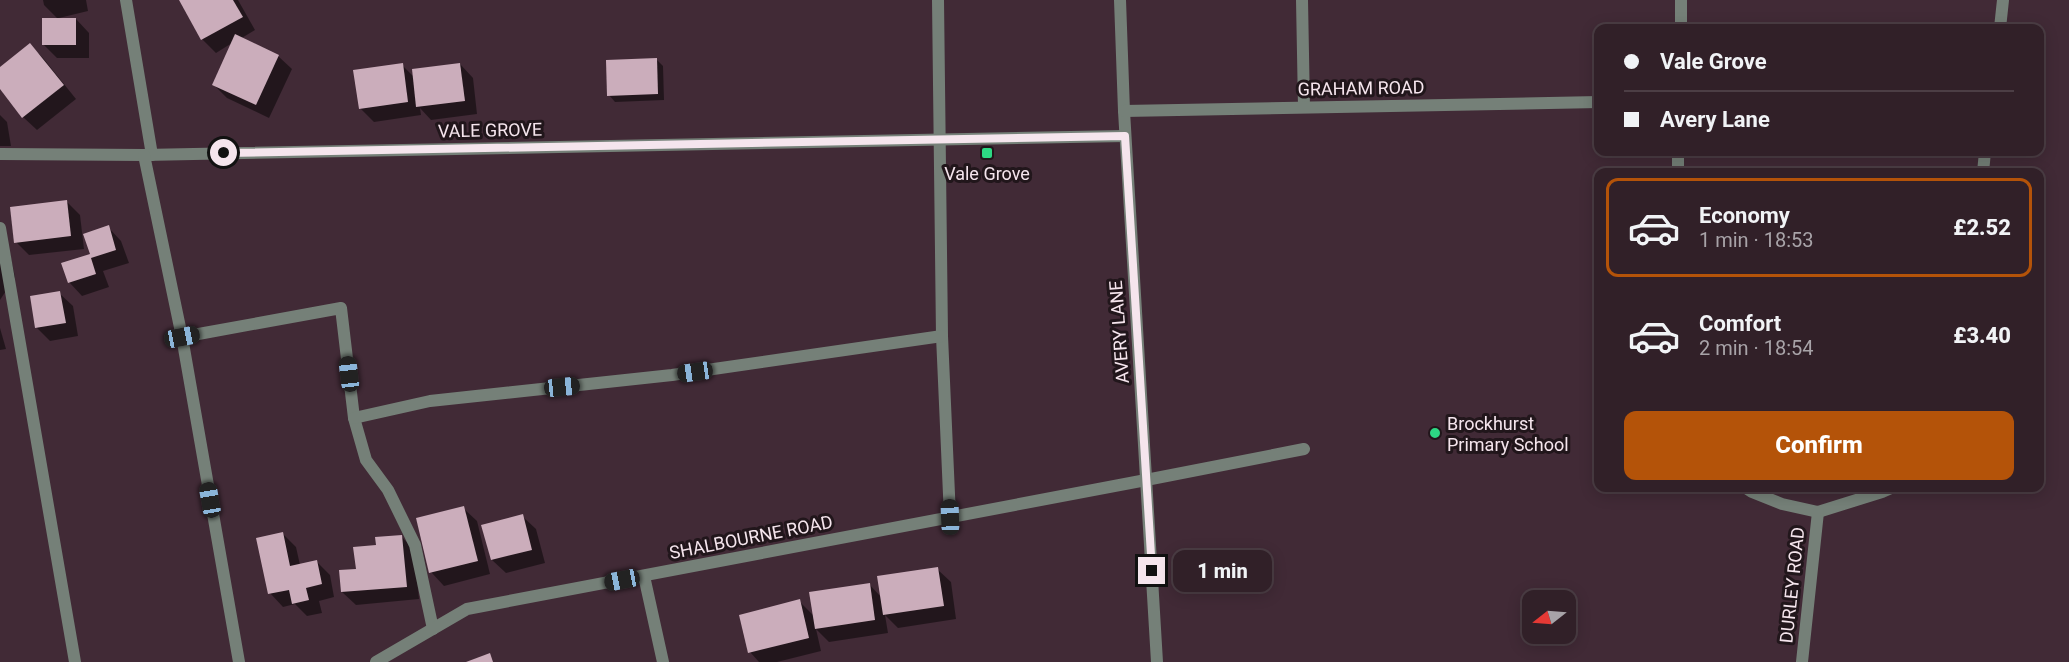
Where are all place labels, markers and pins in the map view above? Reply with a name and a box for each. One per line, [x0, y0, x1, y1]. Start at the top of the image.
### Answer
marker: Vale Grove [980, 146, 994, 160]
place label: Vale Grove [944, 163, 1030, 184]
place label: Brockhurst Primary School [1447, 413, 1569, 455]
marker: Brockhurst Primary School [1428, 426, 1442, 440]

